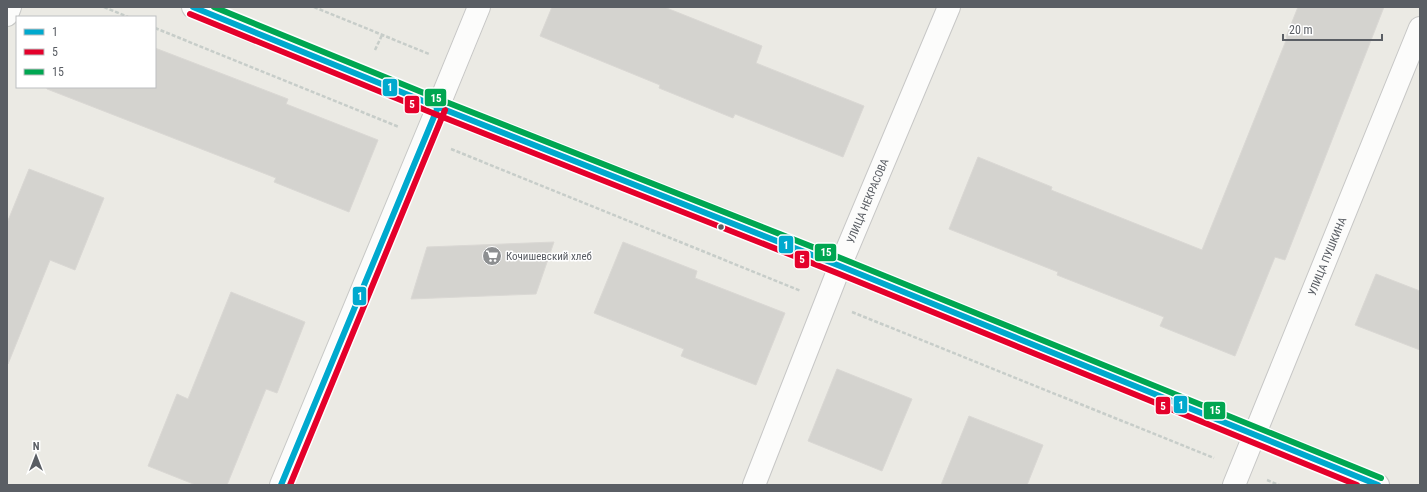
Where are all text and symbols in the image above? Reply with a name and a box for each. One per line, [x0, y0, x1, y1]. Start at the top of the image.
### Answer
legend [16, 16, 156, 88]
scale bar [1283, 16, 1382, 42]
text: 20 m [1289, 23, 1313, 37]
text: 1 [52, 25, 58, 39]
text: 5 [52, 45, 58, 59]
text: 15 [52, 65, 64, 79]
line badge: 1 [382, 78, 398, 97]
text: 1 [387, 81, 393, 94]
line badge: 15 [424, 88, 447, 107]
text: 15 [430, 92, 442, 105]
line badge: 5 [404, 95, 420, 114]
text: 5 [409, 98, 415, 111]
street label: УЛИЦА НЕКРАСОВА [844, 156, 891, 245]
street label: УЛИЦА ПУШКИНА [1305, 215, 1349, 297]
unlabelled marker [716, 222, 726, 232]
line badge: 1 [778, 235, 794, 254]
text: 1 [783, 239, 789, 252]
line badge: 15 [814, 243, 837, 262]
supermarket icon: Кочишевский хлеб [481, 245, 503, 267]
text: 15 [820, 246, 832, 259]
place label: Кочишевский хлеб [506, 250, 592, 263]
line badge: 5 [794, 250, 810, 269]
text: 5 [799, 253, 805, 266]
line badge: 1 [352, 286, 367, 306]
text: 1 [357, 290, 363, 303]
line badge: 1 [1173, 395, 1188, 414]
line badge: 5 [1155, 396, 1171, 415]
text: 1 [1178, 399, 1184, 412]
text: 5 [1160, 400, 1166, 413]
line badge: 15 [1203, 401, 1226, 420]
text: 15 [1209, 404, 1221, 417]
north arrow [16, 436, 56, 476]
text: N [33, 440, 40, 453]

